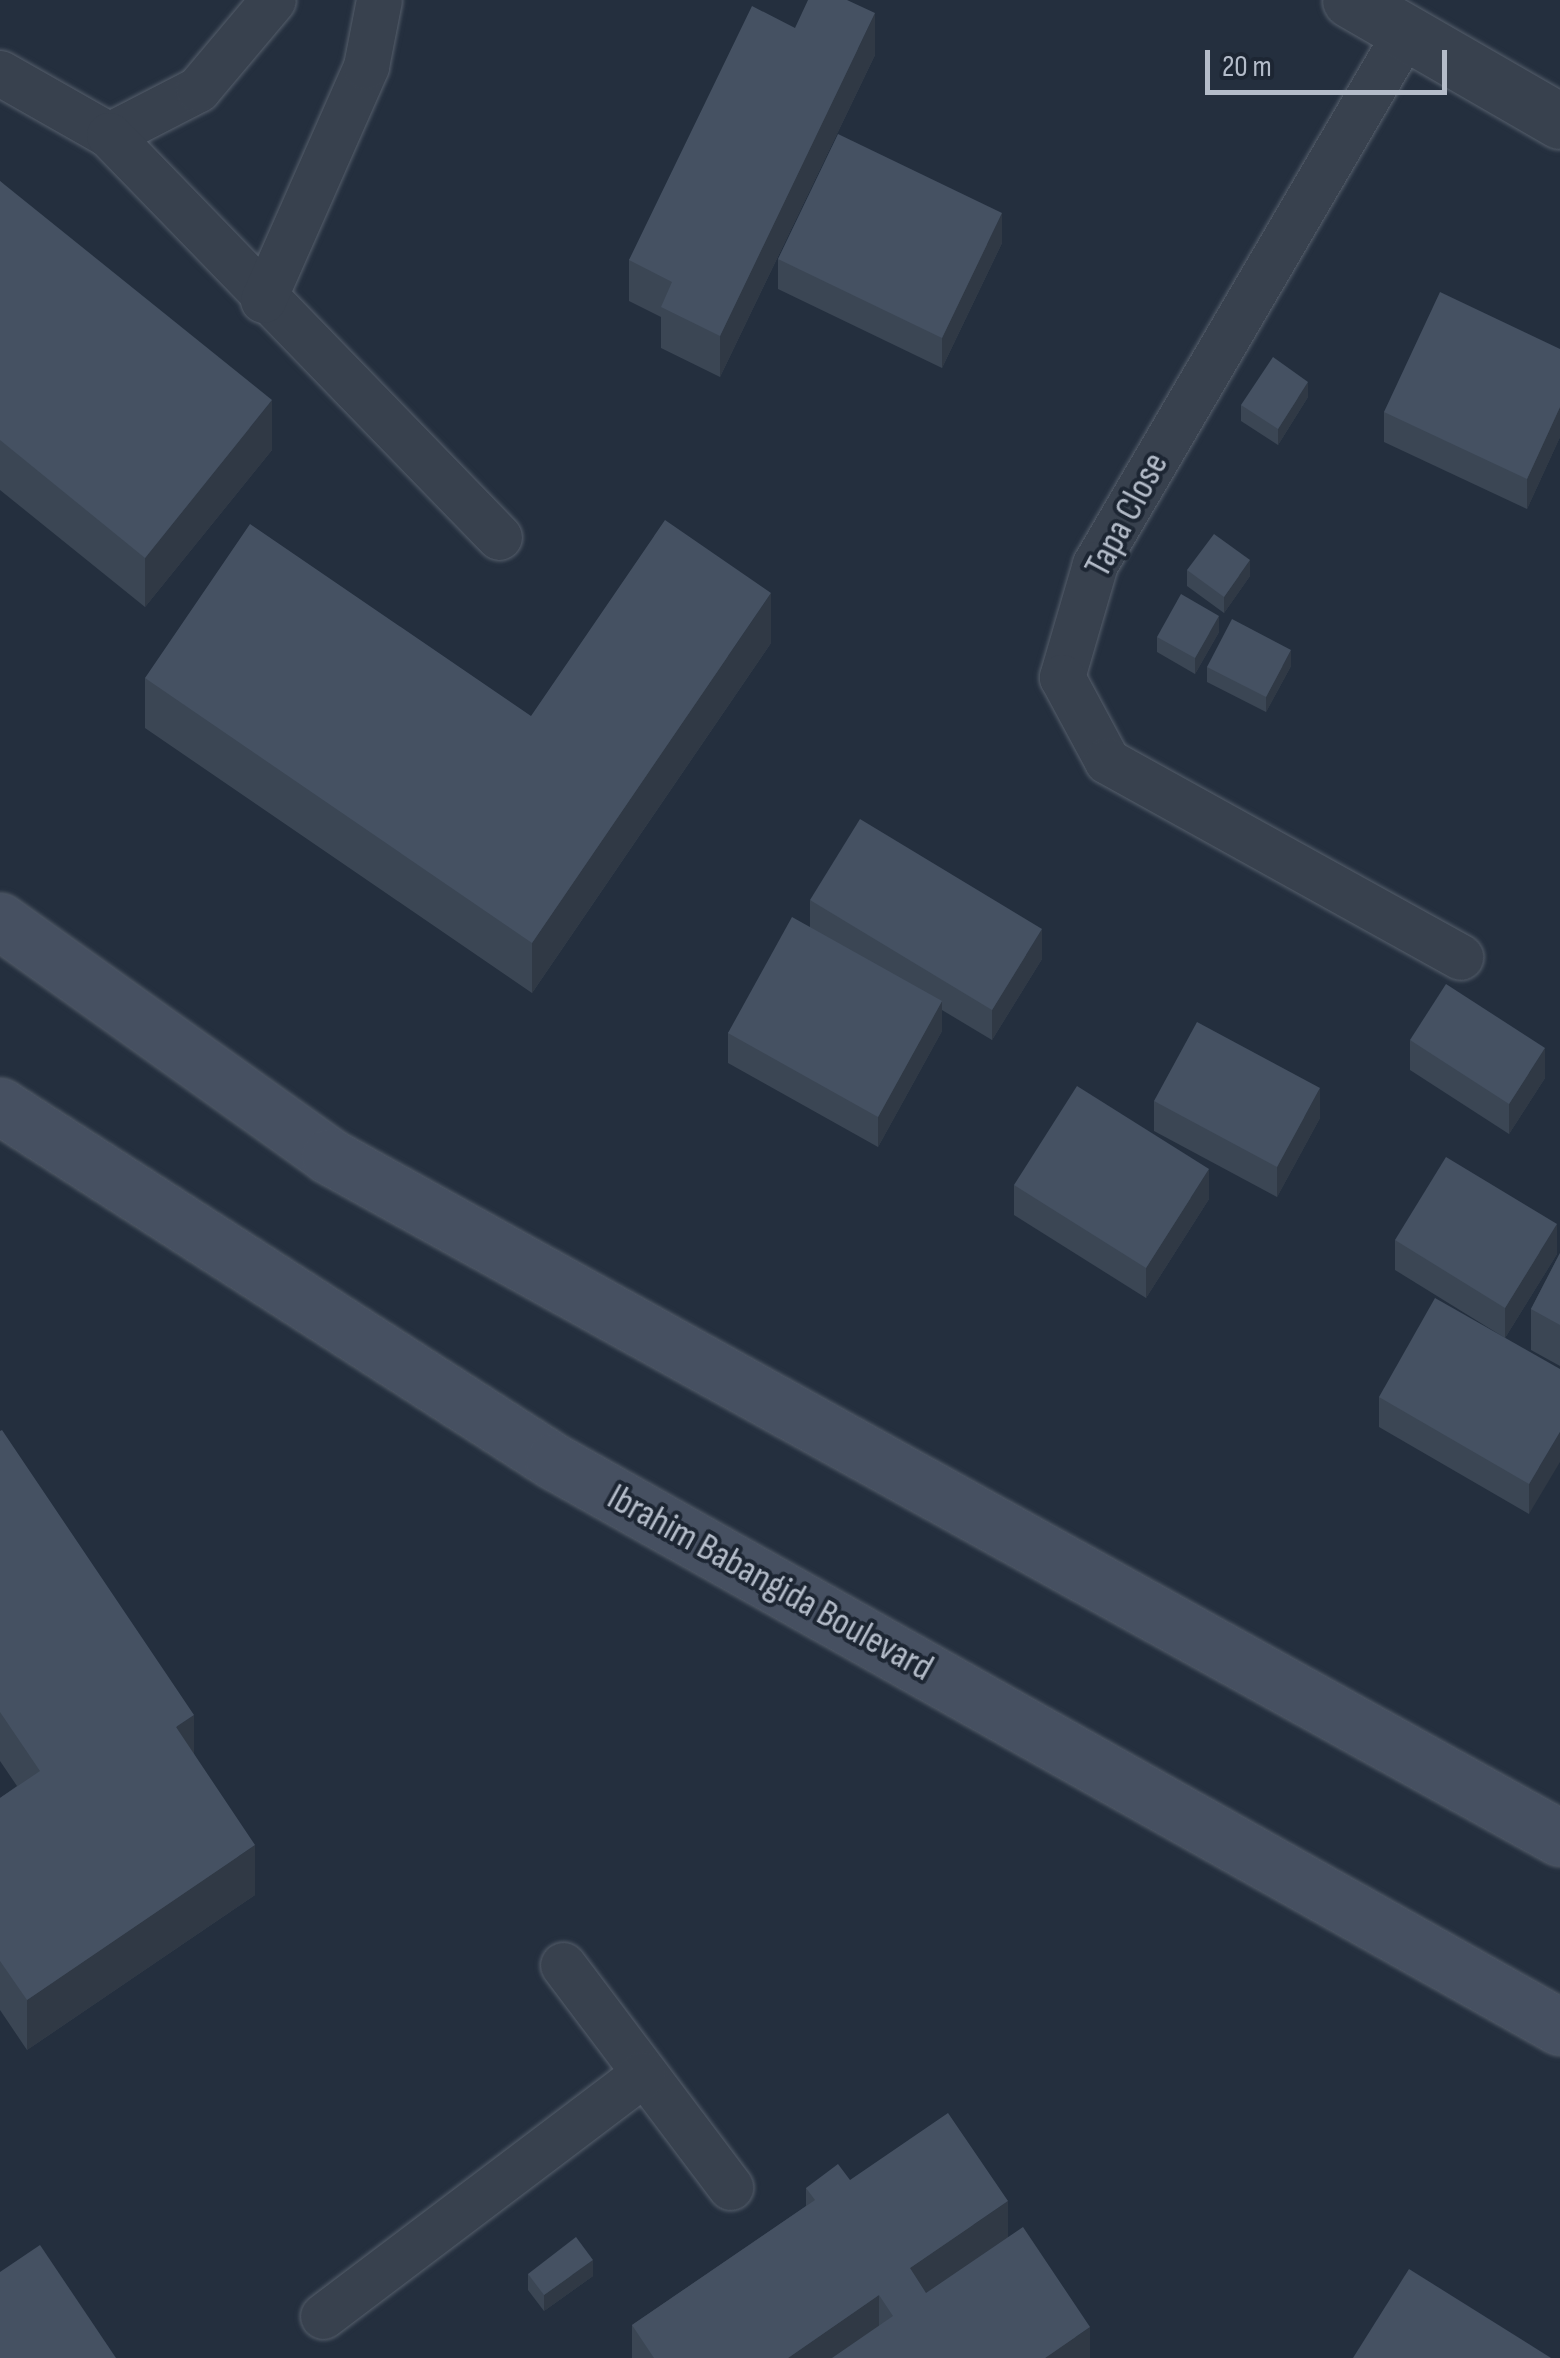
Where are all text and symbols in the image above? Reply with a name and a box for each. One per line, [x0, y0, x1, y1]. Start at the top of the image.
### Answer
scale bar [1210, 30, 1452, 92]
text: 20 m [1222, 49, 1272, 85]
street label: Tapa Close [1075, 445, 1179, 585]
street label: Ibrahim Babangida Boulevard [599, 1475, 941, 1691]

